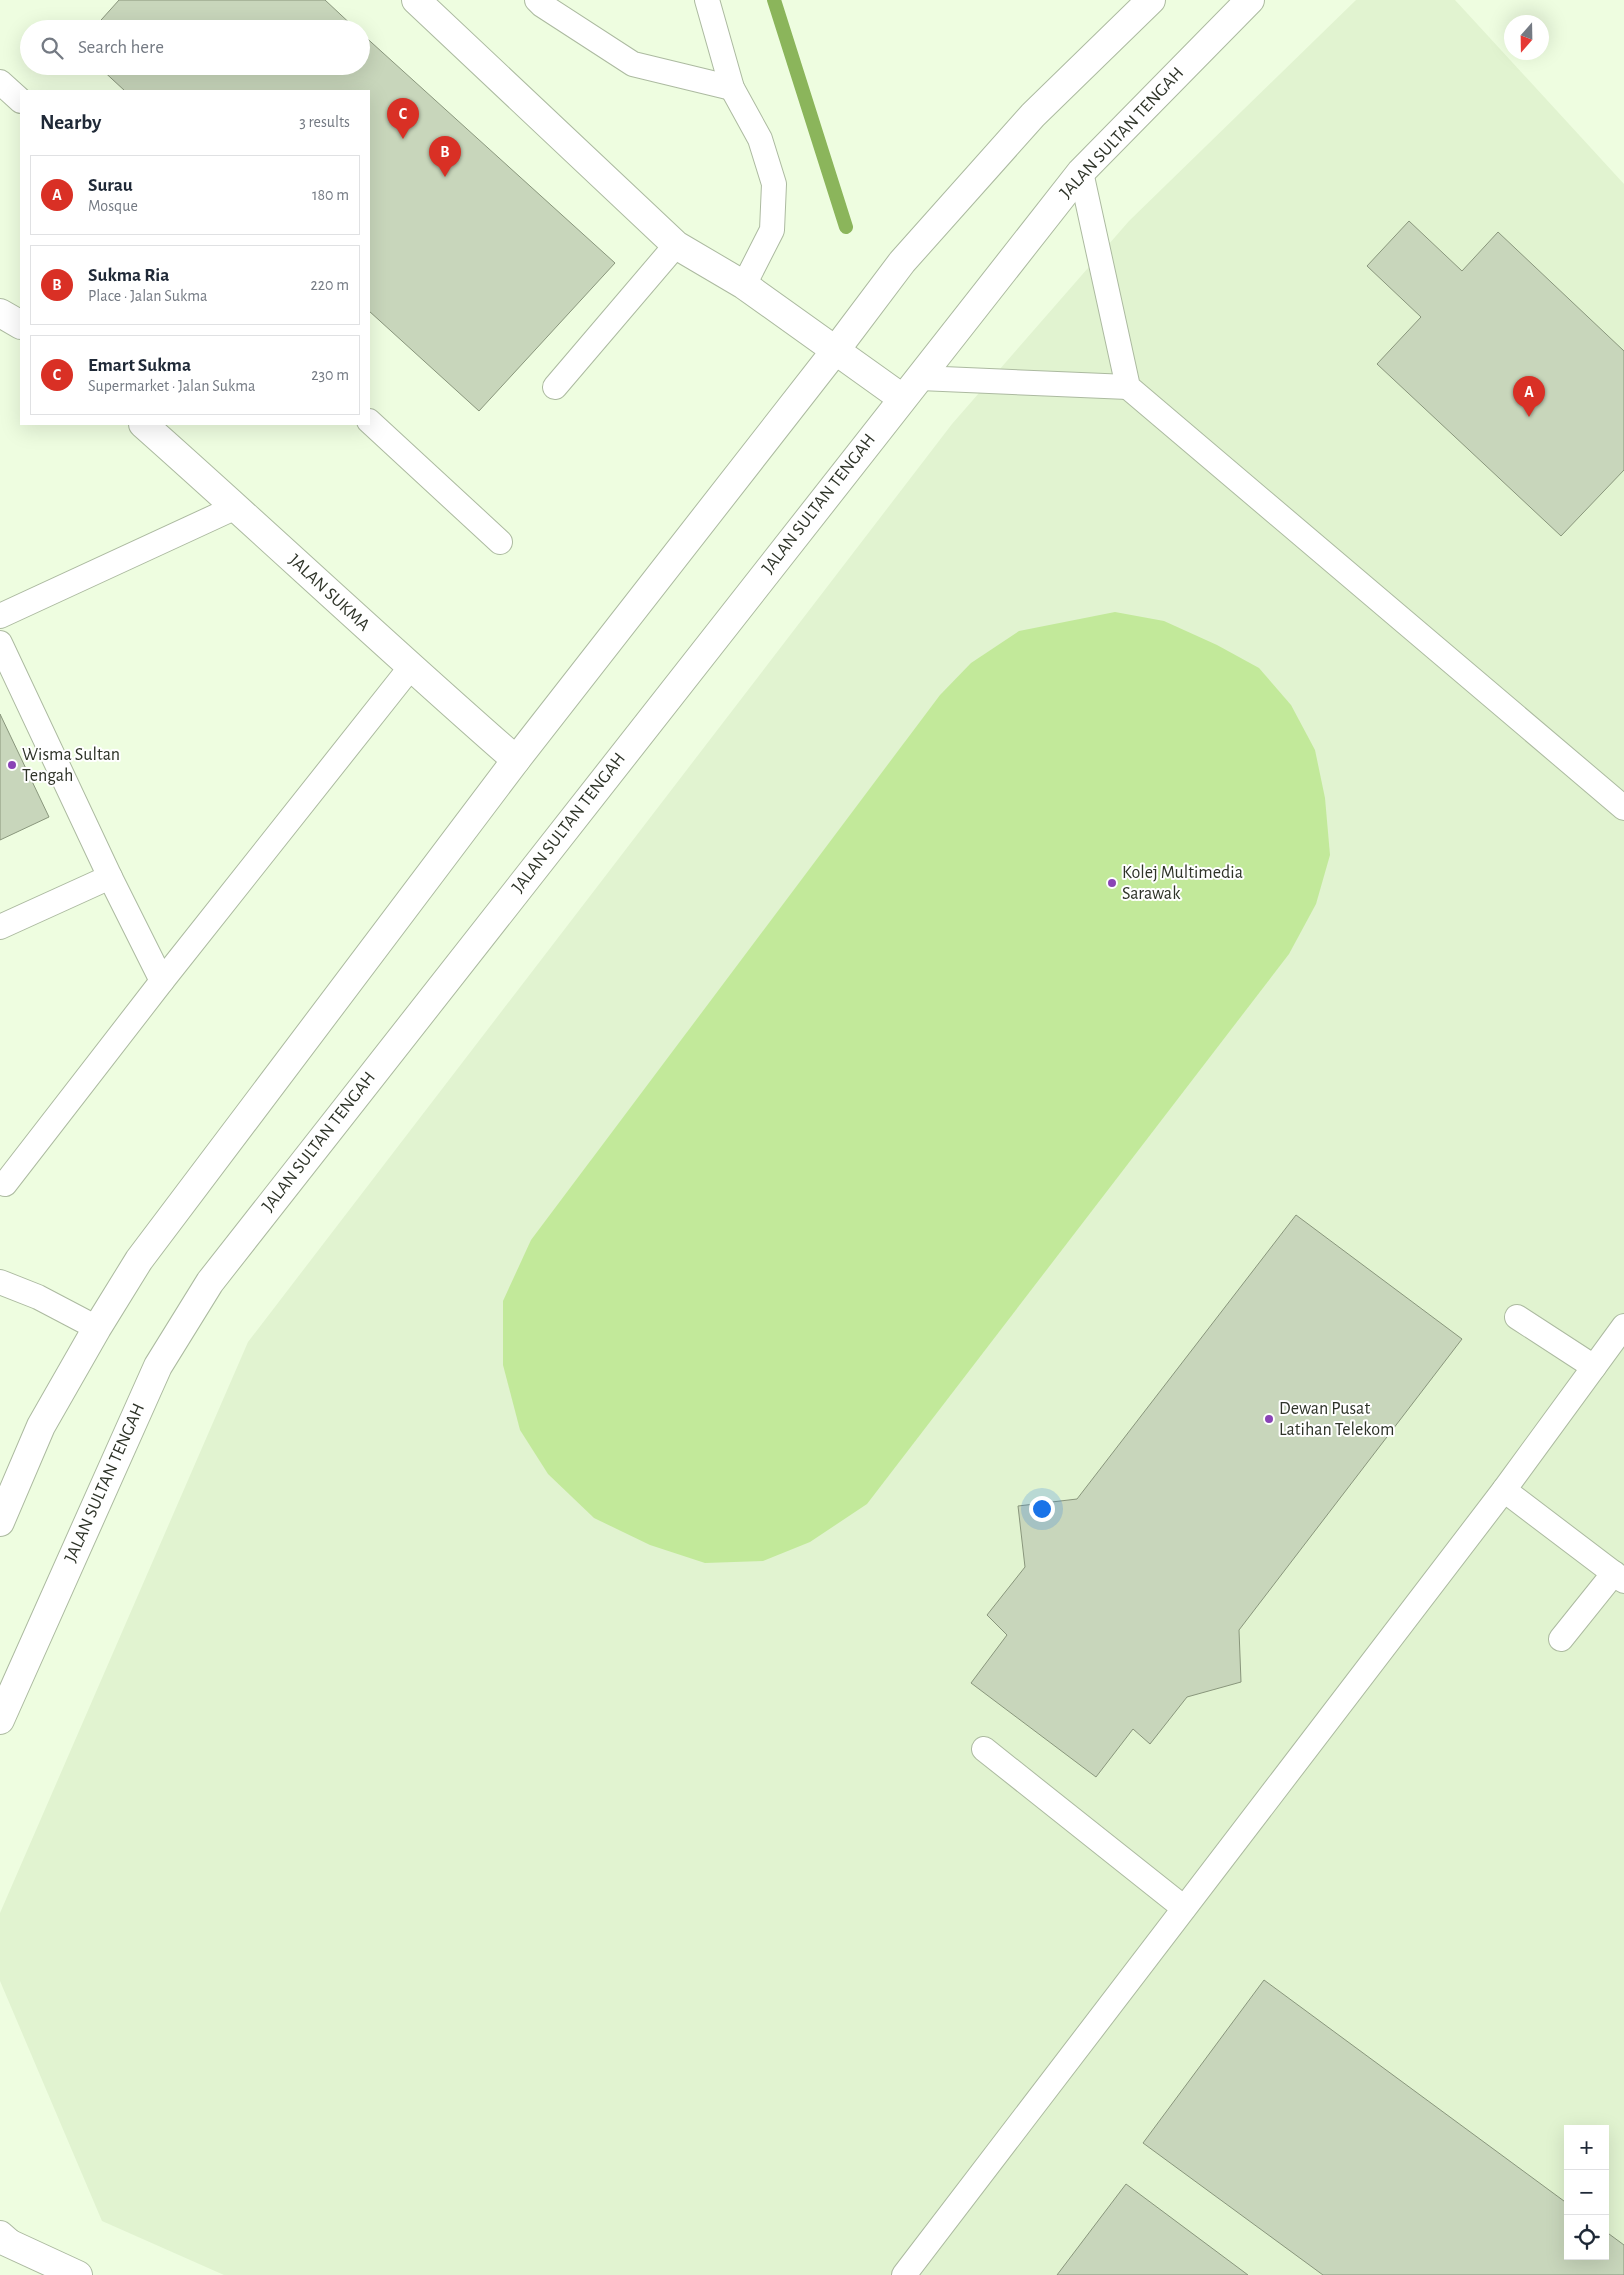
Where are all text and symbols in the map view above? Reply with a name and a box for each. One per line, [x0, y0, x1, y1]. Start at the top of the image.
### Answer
north arrow [1504, 15, 1549, 60]
search box [20, 20, 370, 75]
icon: search [38, 34, 66, 62]
text: Search here [78, 38, 164, 57]
street label: JALAN SULTAN TENGAH [1057, 64, 1187, 202]
pin: C [387, 98, 419, 139]
text: Nearby [40, 112, 101, 133]
text: 3 results [299, 114, 350, 130]
pin: B [429, 136, 461, 177]
text: Surau [88, 176, 133, 195]
text: A [52, 187, 62, 203]
text: 180 m [312, 187, 349, 203]
text: Mosque [88, 198, 138, 214]
text: Sukma Ria [88, 266, 169, 285]
text: B [52, 277, 62, 293]
text: 220 m [311, 277, 349, 293]
text: Place · Jalan Sukma [88, 288, 207, 304]
text: Emart Sukma [88, 356, 191, 375]
text: C [53, 367, 61, 383]
text: 230 m [311, 367, 349, 383]
pin: A [1513, 376, 1545, 417]
text: Supermarket · Jalan Sukma [88, 378, 255, 394]
street label: JALAN SULTAN TENGAH [759, 431, 879, 577]
street label: JALAN SUKMA [285, 551, 373, 635]
place label: Wisma Sultan Tengah [22, 746, 120, 785]
street label: JALAN SULTAN TENGAH [509, 750, 629, 896]
marker: Wisma Sultan Tengah [6, 759, 18, 771]
place label: Kolej Multimedia Sarawak [1122, 864, 1243, 903]
marker: Kolej Multimedia Sarawak [1106, 877, 1118, 889]
street label: JALAN SULTAN TENGAH [259, 1069, 379, 1215]
place label: Dewan Pusat Latihan Telekom [1279, 1400, 1394, 1439]
street label: JALAN SULTAN TENGAH [62, 1401, 148, 1565]
marker: Dewan Pusat Latihan Telekom [1263, 1413, 1275, 1425]
your location [1029, 1496, 1055, 1522]
map controls [1564, 2125, 1609, 2260]
button: + [1564, 2125, 1609, 2170]
button: − [1564, 2170, 1609, 2215]
button: locate [1564, 2215, 1609, 2260]

